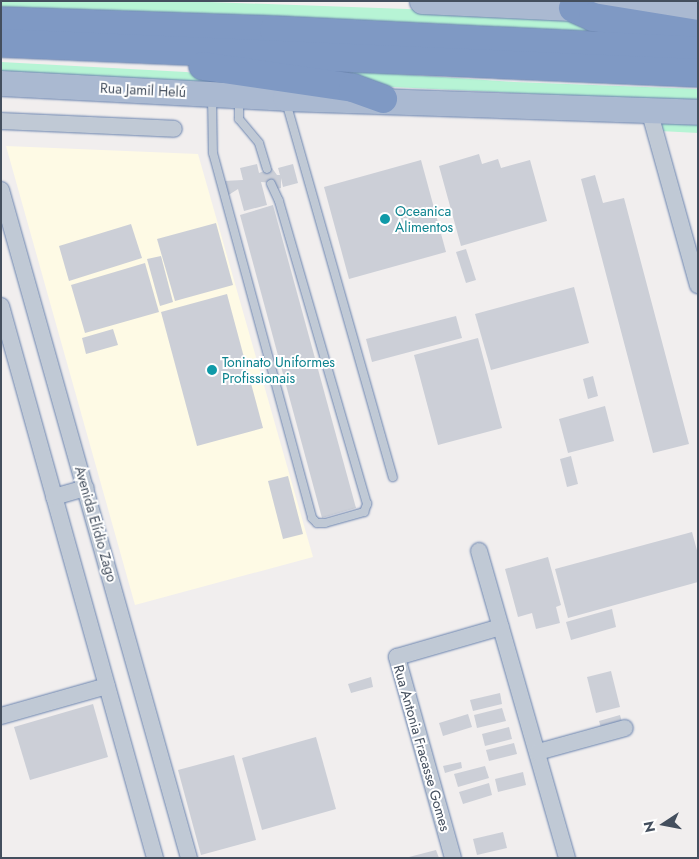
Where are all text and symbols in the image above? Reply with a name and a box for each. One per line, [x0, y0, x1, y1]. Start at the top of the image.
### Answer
street label: Rua Jamil Helú [100, 79, 186, 101]
place label: Oceanica Alimentos [395, 203, 453, 236]
marker: Oceanica Alimentos [379, 213, 391, 225]
place label: Toninato Uniformes Profissionais [222, 354, 335, 387]
marker: Toninato Uniformes Profissionais [206, 364, 218, 376]
street label: Avenida Elídio Zago [71, 464, 121, 584]
street label: Rua Antonia Fracasse Gomes [390, 663, 454, 833]
north arrow [639, 799, 689, 849]
text: N [638, 819, 660, 834]

